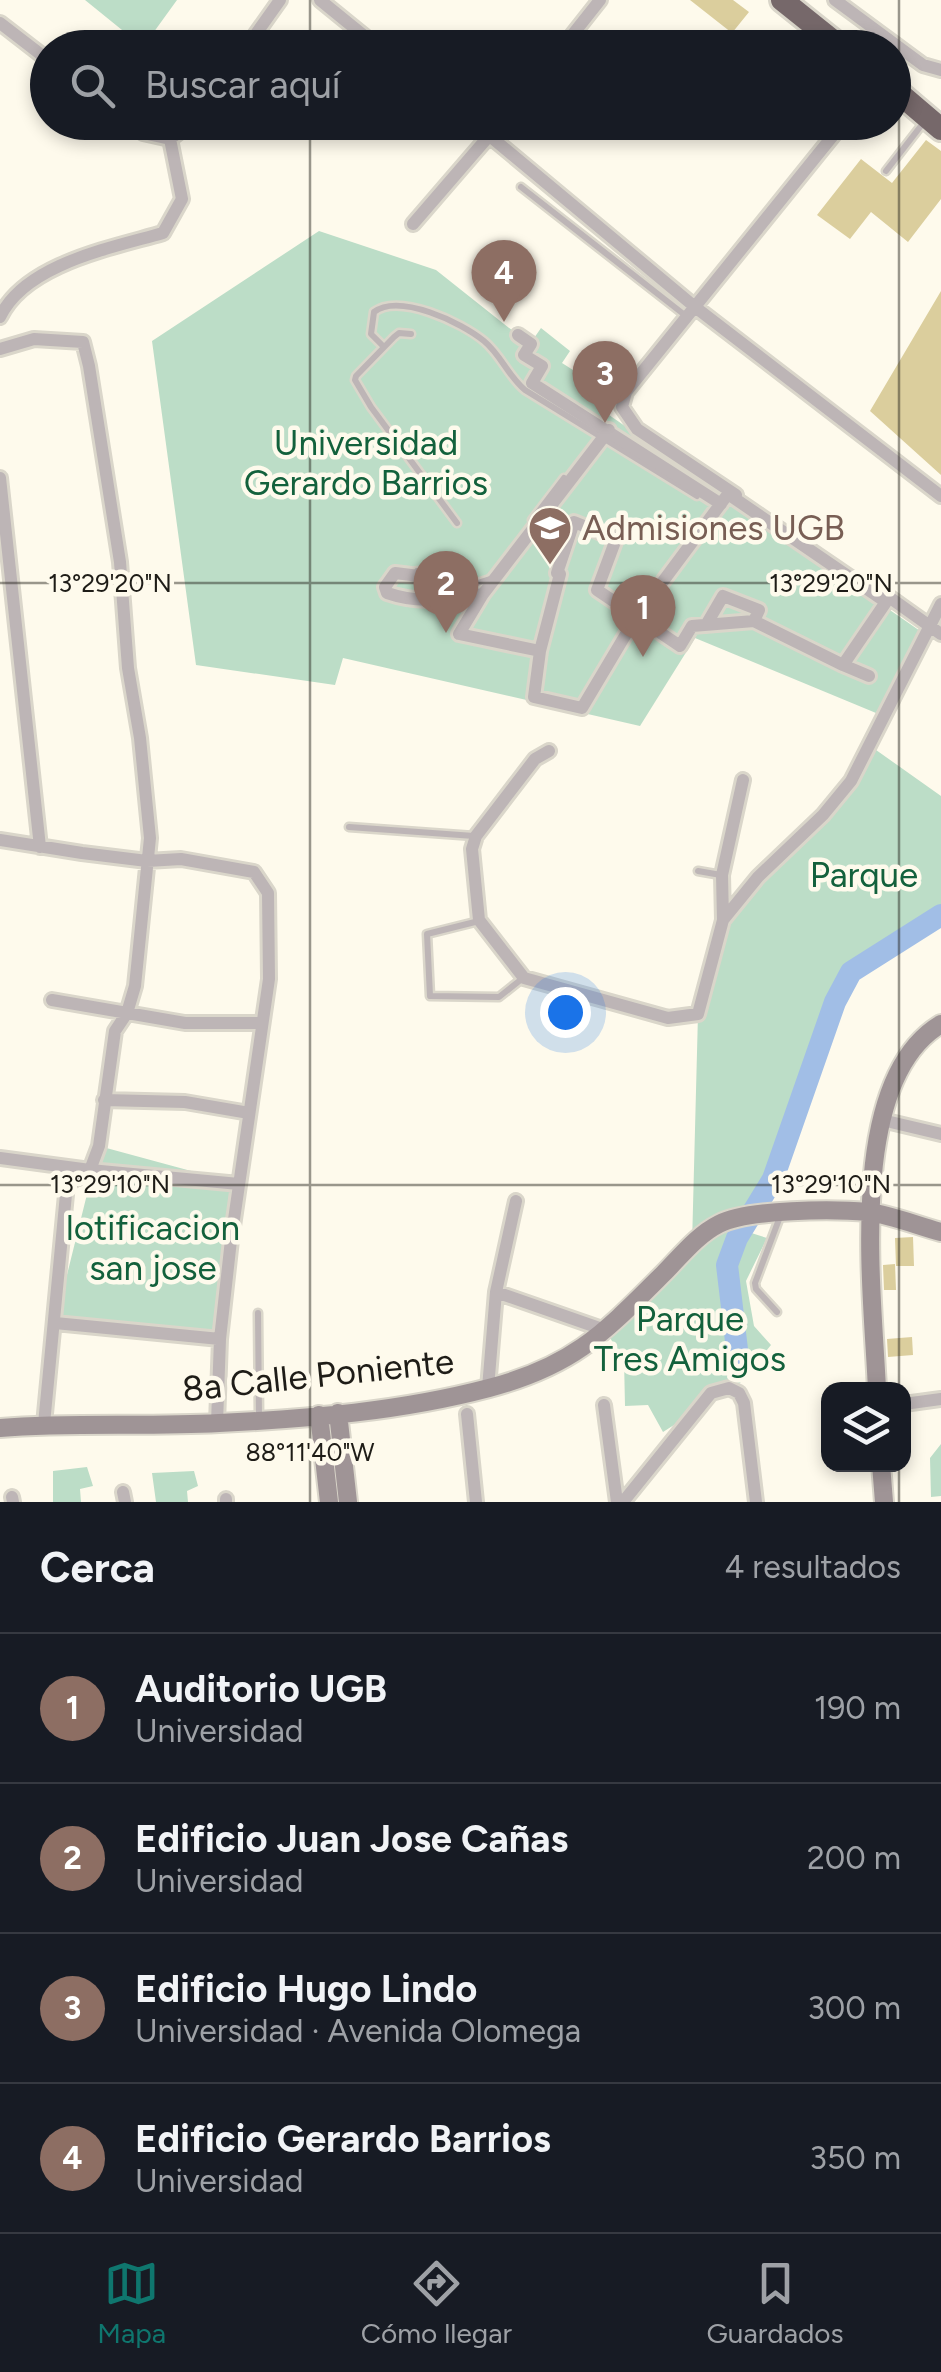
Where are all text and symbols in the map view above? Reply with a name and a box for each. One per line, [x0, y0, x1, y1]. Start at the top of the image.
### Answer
search box [30, 30, 911, 140]
icon: search [65, 58, 120, 113]
text: Buscar aquí [145, 62, 341, 108]
pin: 4 [472, 240, 536, 322]
pin: 3 [572, 340, 638, 423]
park label: Universidad Gerardo Barrios [244, 422, 488, 504]
school or university icon: Admisiones UGB [527, 505, 573, 566]
place label: Admisiones UGB [582, 507, 845, 549]
pin: 2 [414, 550, 478, 633]
text: 13°29'20"N [48, 568, 172, 598]
text: 13°29'20"N [769, 568, 893, 598]
pin: 1 [610, 574, 676, 657]
park label: Parque [810, 854, 918, 896]
your location [540, 987, 591, 1038]
text: 13°29'10"N [50, 1169, 170, 1199]
text: 13°29'10"N [771, 1169, 891, 1199]
park label: lotificacion san jose [66, 1207, 240, 1289]
park label: Parque Tres Amigos [594, 1298, 786, 1380]
street label: 8a Calle Poniente [180, 1340, 456, 1410]
map controls [821, 1382, 911, 1472]
button: layers [821, 1382, 911, 1472]
text: 88°11'40"W [245, 1437, 375, 1467]
text: Cerca [40, 1542, 155, 1593]
text: 4 resultados [725, 1548, 901, 1586]
text: Auditorio UGB [135, 1666, 387, 1712]
text: 1 [66, 1689, 79, 1727]
text: 190 m [814, 1689, 901, 1727]
text: Universidad [135, 1712, 304, 1750]
text: Edificio Juan Jose Cañas [135, 1816, 568, 1862]
text: 2 [63, 1839, 82, 1877]
text: 200 m [807, 1839, 901, 1877]
text: Universidad [135, 1862, 304, 1900]
text: Edificio Hugo Lindo [135, 1966, 477, 2012]
text: 3 [64, 1989, 81, 2027]
text: 300 m [807, 1989, 901, 2027]
text: Universidad · Avenida Olomega [135, 2012, 581, 2050]
text: Edificio Gerardo Barrios [135, 2116, 551, 2162]
text: 4 [62, 2139, 83, 2177]
text: 350 m [810, 2139, 901, 2177]
text: Universidad [135, 2162, 304, 2200]
tab: Mapa [97, 2256, 166, 2350]
tab: Cómo llegar [361, 2256, 512, 2350]
tab: Guardados [707, 2256, 844, 2350]

